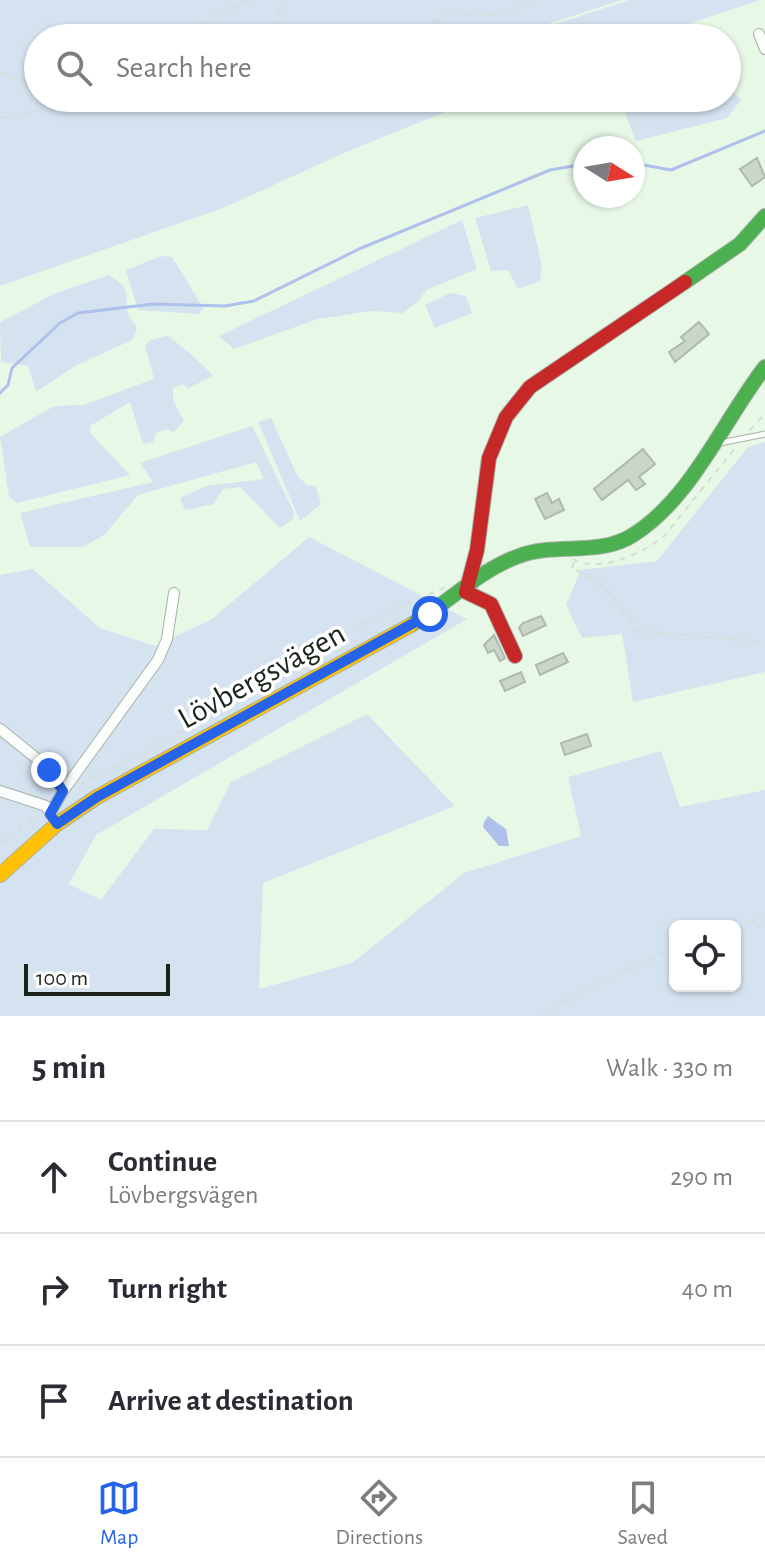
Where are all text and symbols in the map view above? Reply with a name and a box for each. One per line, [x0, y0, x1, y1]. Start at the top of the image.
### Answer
search box [24, 24, 741, 112]
icon: search [52, 46, 96, 90]
text: Search here [116, 53, 252, 83]
north arrow [573, 136, 645, 208]
route start [412, 596, 448, 632]
street label: Lövbergsvägen [173, 617, 350, 735]
route end [31, 752, 67, 788]
map controls [669, 920, 741, 992]
button: locate [669, 920, 741, 992]
scale bar [24, 960, 170, 996]
text: 100 m [36, 967, 88, 989]
text: 5 min [32, 1051, 106, 1085]
text: Walk · 330 m [606, 1055, 733, 1081]
text: Continue [108, 1147, 217, 1177]
icon: ahead [32, 1155, 76, 1199]
text: 290 m [670, 1164, 733, 1190]
text: Lövbergsvägen [108, 1182, 259, 1208]
icon: right [32, 1267, 76, 1311]
text: Turn right [108, 1274, 227, 1304]
text: 40 m [682, 1276, 733, 1302]
icon: arrive [32, 1379, 76, 1423]
text: Arrive at destination [108, 1386, 354, 1416]
tab: Map [97, 1476, 141, 1550]
tab: Directions [335, 1476, 423, 1550]
tab: Saved [617, 1476, 668, 1550]

